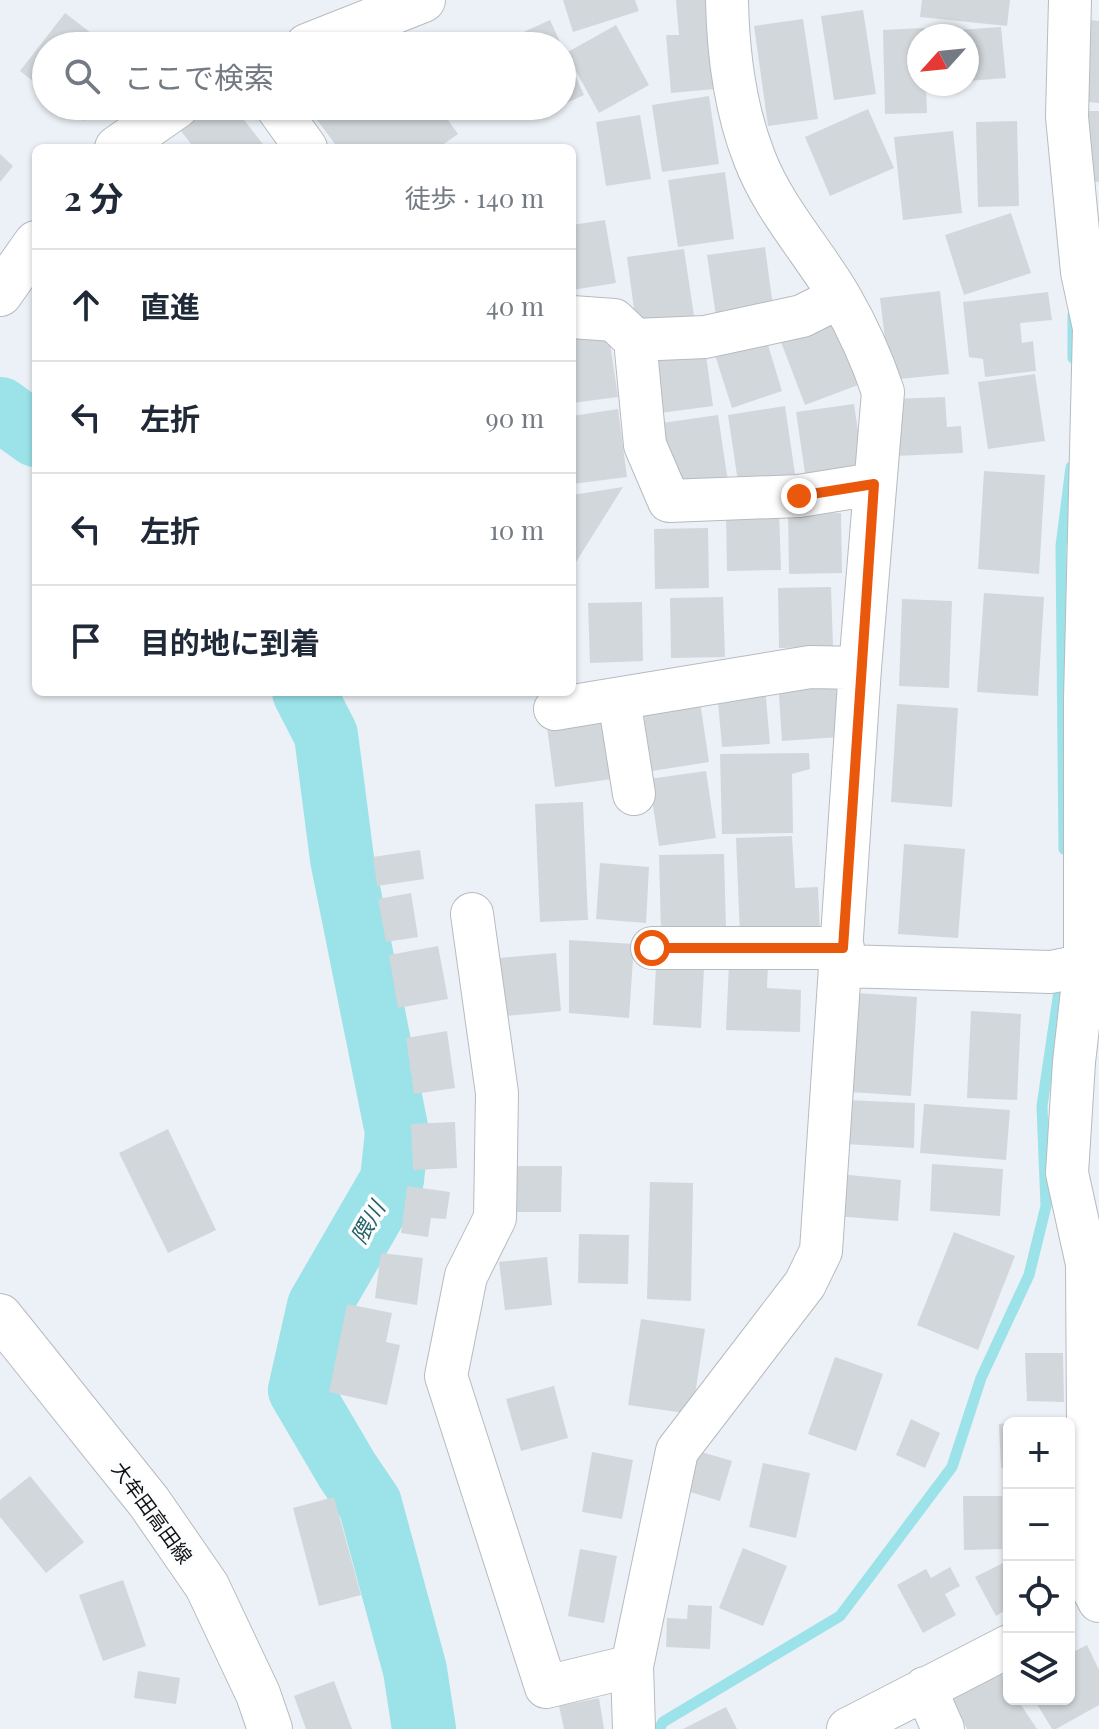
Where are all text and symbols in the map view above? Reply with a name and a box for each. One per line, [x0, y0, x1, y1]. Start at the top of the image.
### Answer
north arrow [907, 24, 979, 96]
search box [32, 32, 576, 120]
icon: search [60, 54, 104, 98]
text: ここで検索 [124, 57, 274, 97]
text: 2 分 [64, 174, 123, 220]
text: 徒歩 · 140 m [405, 180, 544, 215]
icon: ahead [64, 283, 108, 327]
text: 直進 [140, 286, 200, 326]
text: 40 m [486, 288, 544, 323]
icon: left [64, 395, 108, 439]
text: 左折 [140, 398, 200, 438]
text: 90 m [486, 400, 544, 435]
route end [781, 478, 817, 514]
icon: left [64, 507, 108, 551]
text: 左折 [140, 510, 200, 550]
text: 10 m [489, 512, 544, 547]
icon: arrive [64, 619, 108, 663]
text: 目的地に到着 [140, 622, 320, 662]
route start [634, 930, 670, 966]
water label: 隈川 [343, 1194, 392, 1249]
map controls [1003, 1417, 1075, 1705]
button: + [1003, 1417, 1075, 1489]
street label: 大牟田高田線 [107, 1456, 199, 1568]
button: − [1003, 1489, 1075, 1561]
button: locate [1003, 1561, 1075, 1633]
button: layers [1003, 1633, 1075, 1705]

